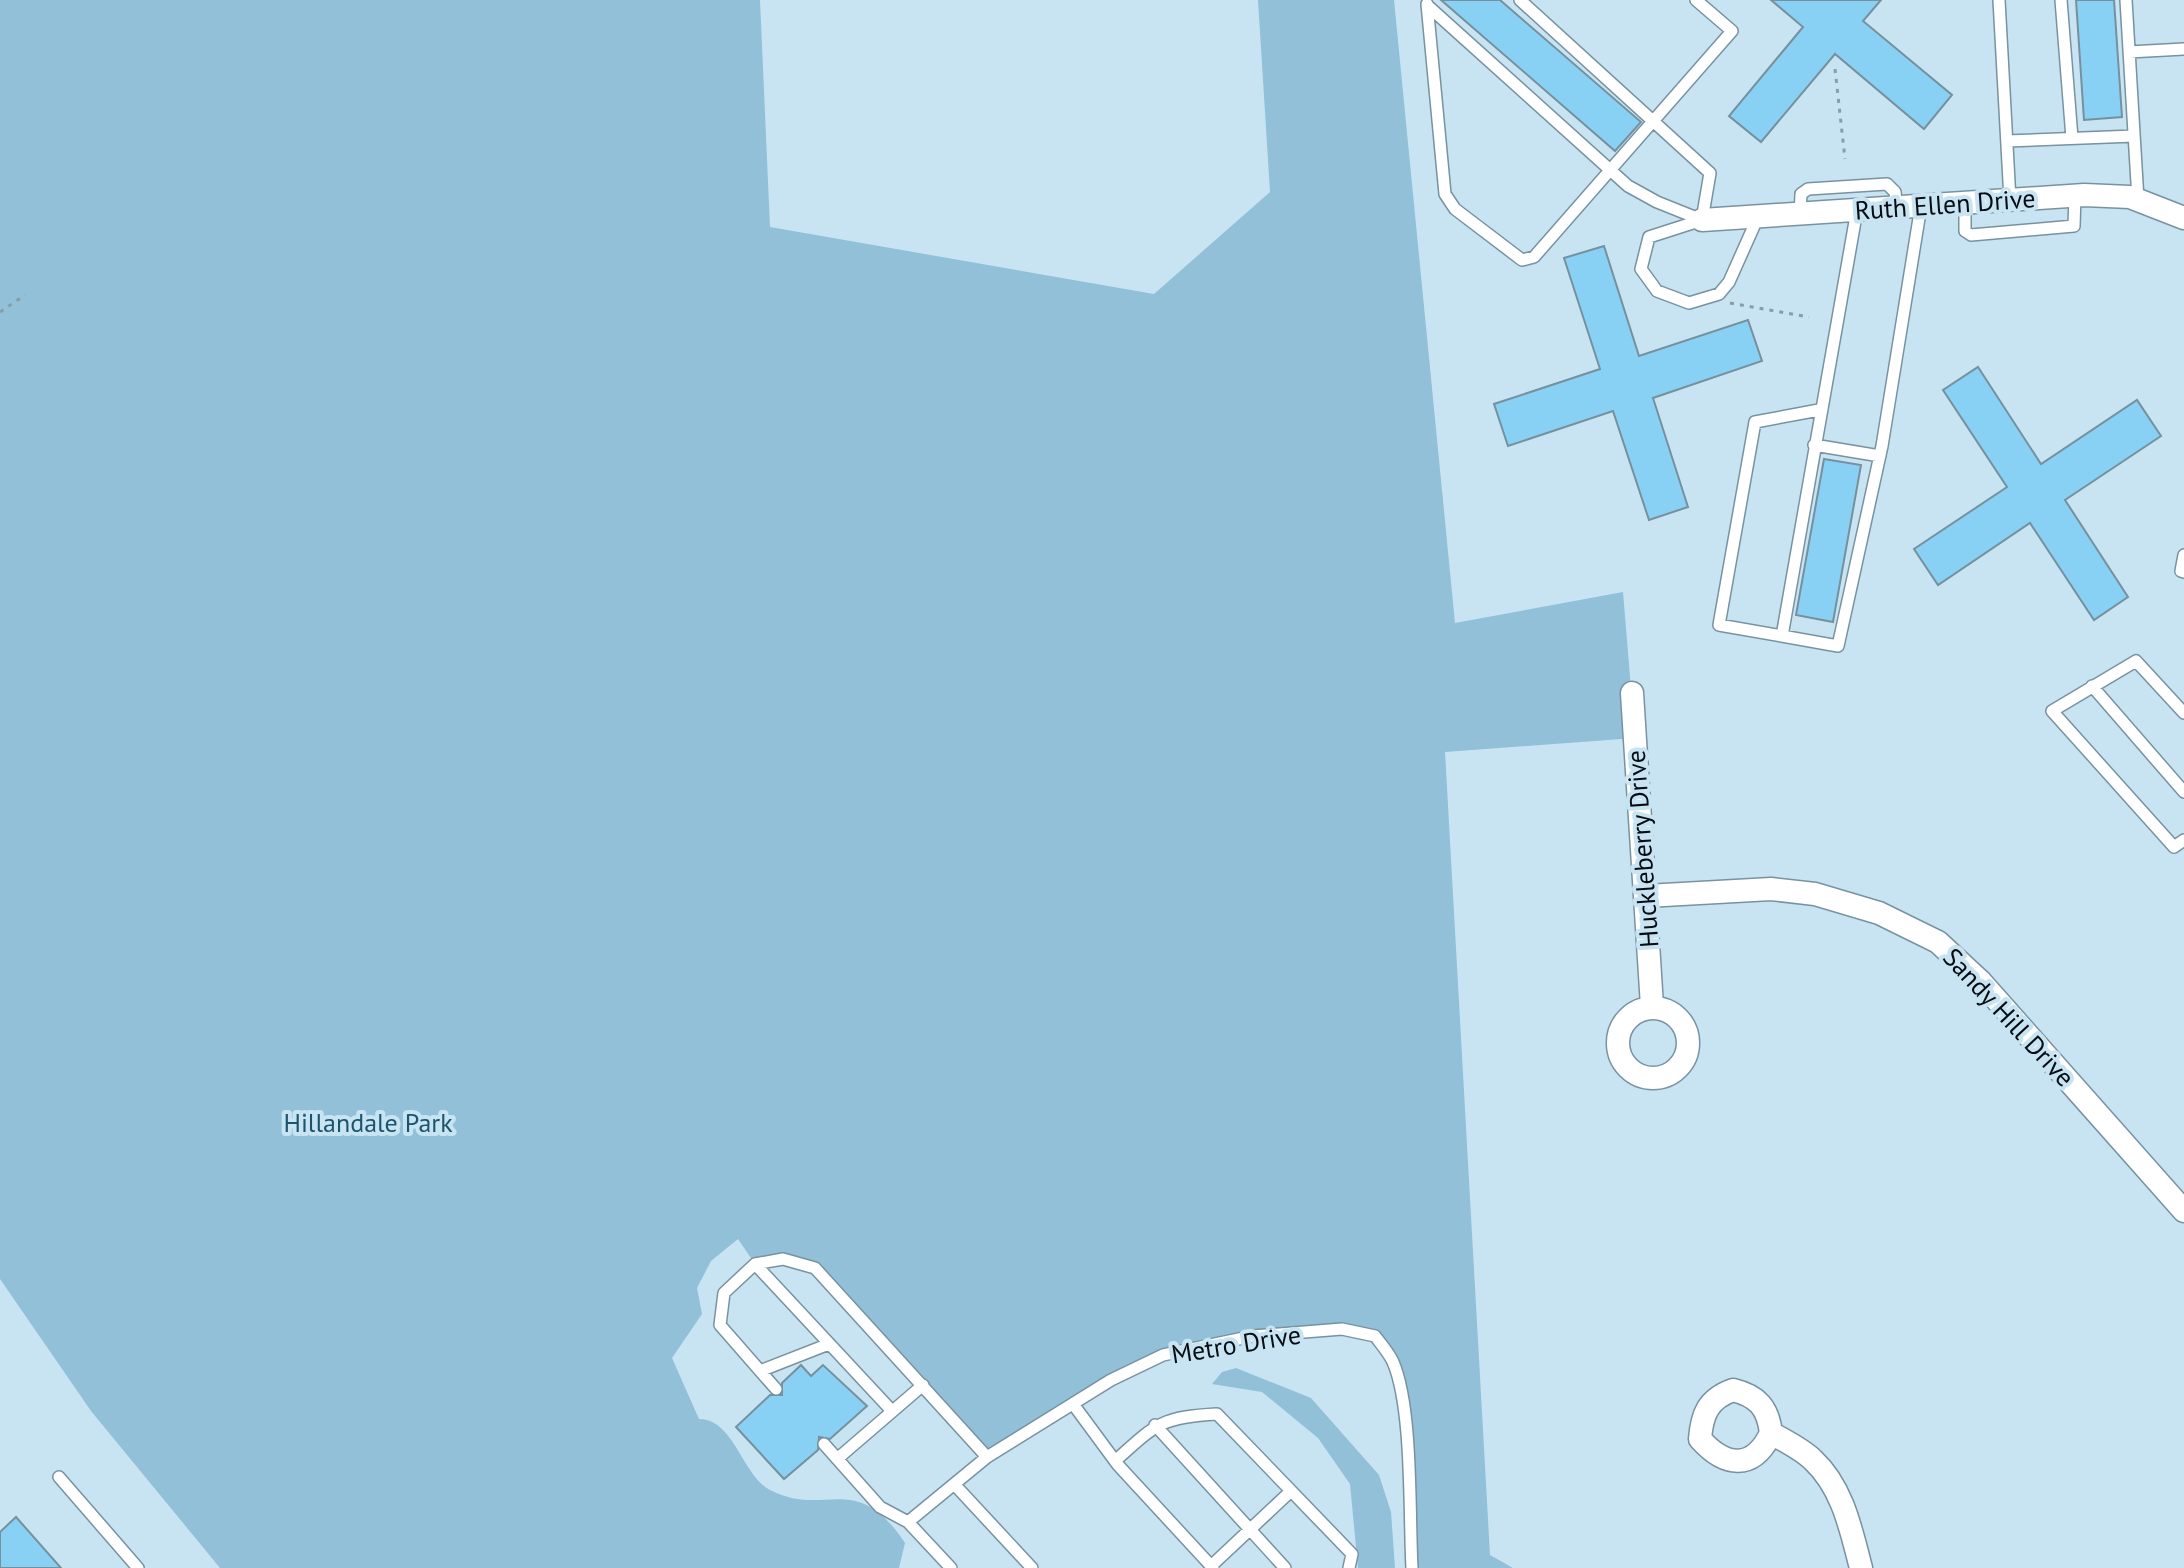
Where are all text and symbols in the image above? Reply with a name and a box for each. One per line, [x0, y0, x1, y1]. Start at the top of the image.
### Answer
street label: Ruth Ellen Drive [1854, 181, 2036, 227]
street label: Huckleberry Drive [1619, 749, 1665, 949]
street label: Sandy Hill Drive [1936, 941, 2082, 1093]
park label: Hillandale Park [283, 1106, 453, 1139]
street label: Metro Drive [1169, 1317, 1303, 1371]

